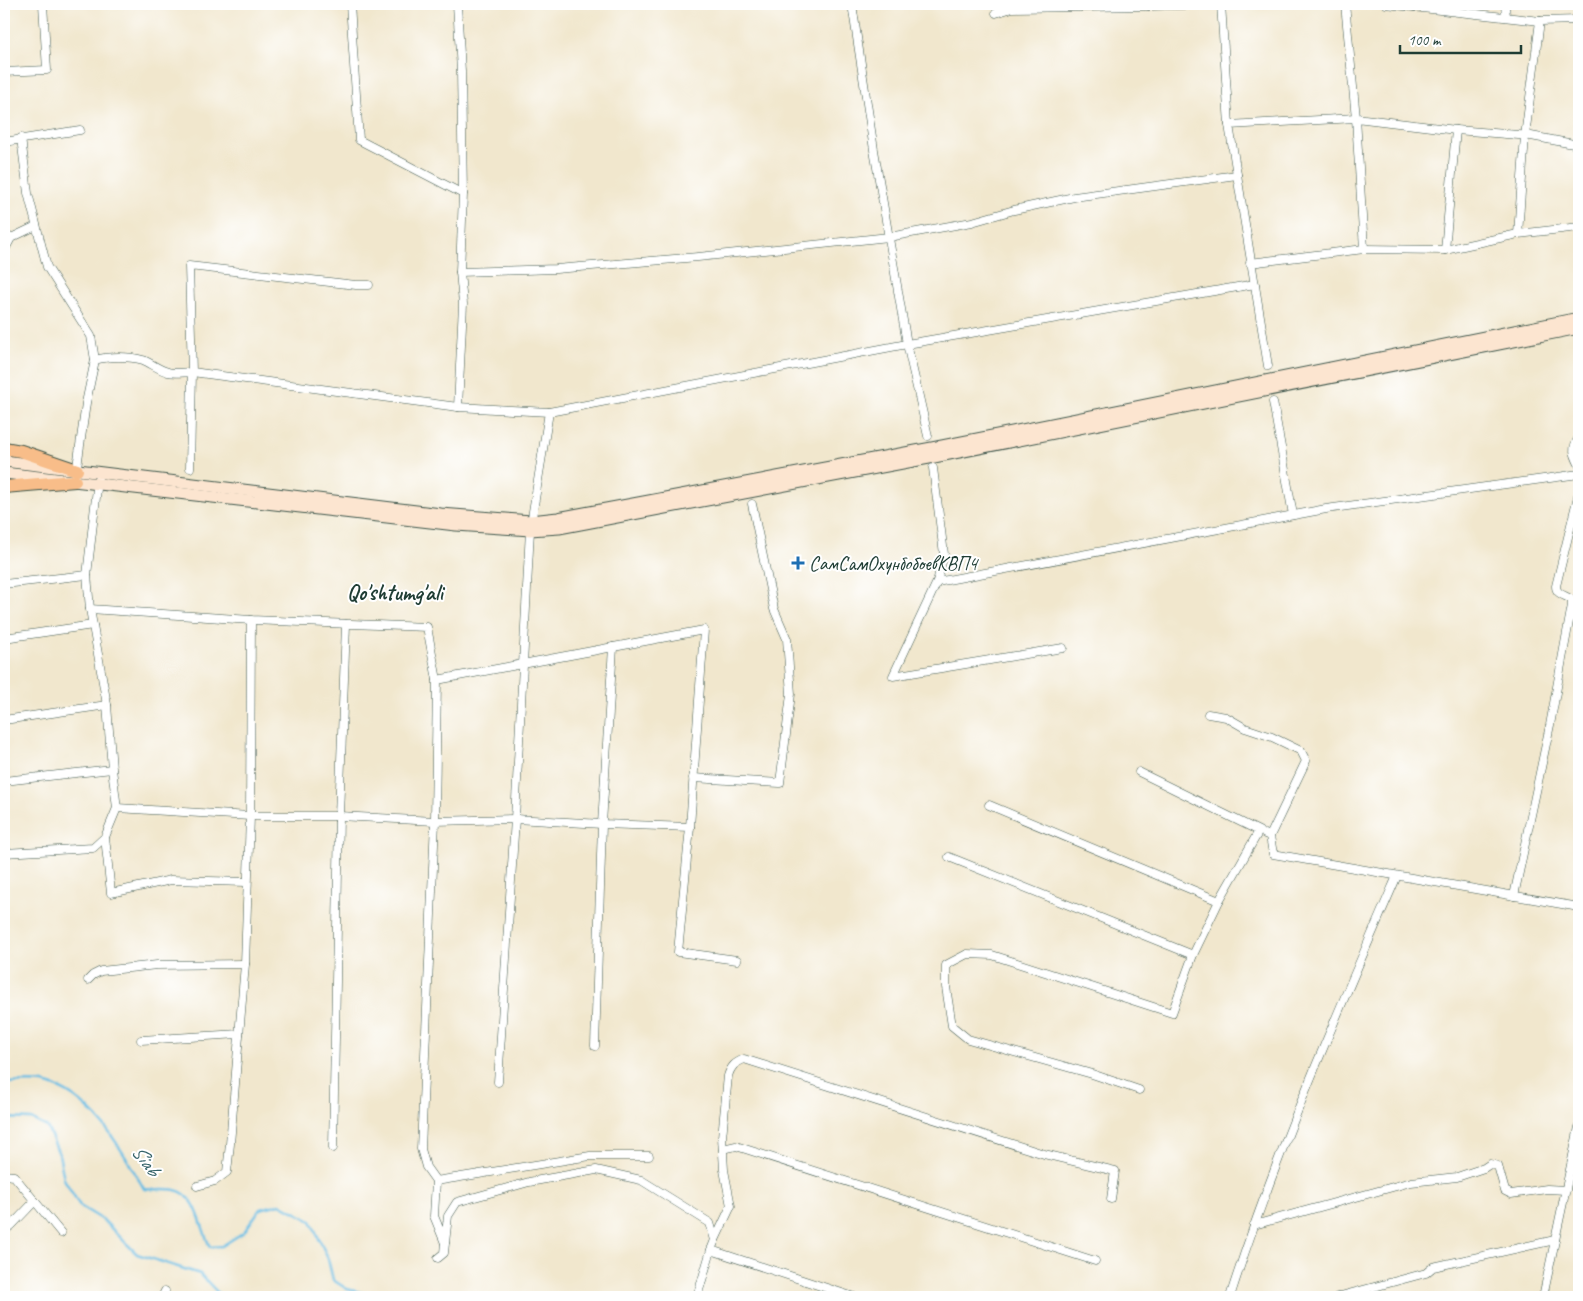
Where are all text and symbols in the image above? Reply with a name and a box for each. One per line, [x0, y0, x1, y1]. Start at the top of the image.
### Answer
scale bar [1400, 22, 1522, 54]
text: 100 m [1408, 31, 1442, 50]
place label: СамСамОхунбобоевКВП4 [809, 551, 979, 576]
marker: СамСамОхунбобоевКВП4 [791, 556, 805, 570]
district label: Qo'shtumg'ali [347, 579, 446, 607]
water label: Siab [126, 1139, 168, 1183]

